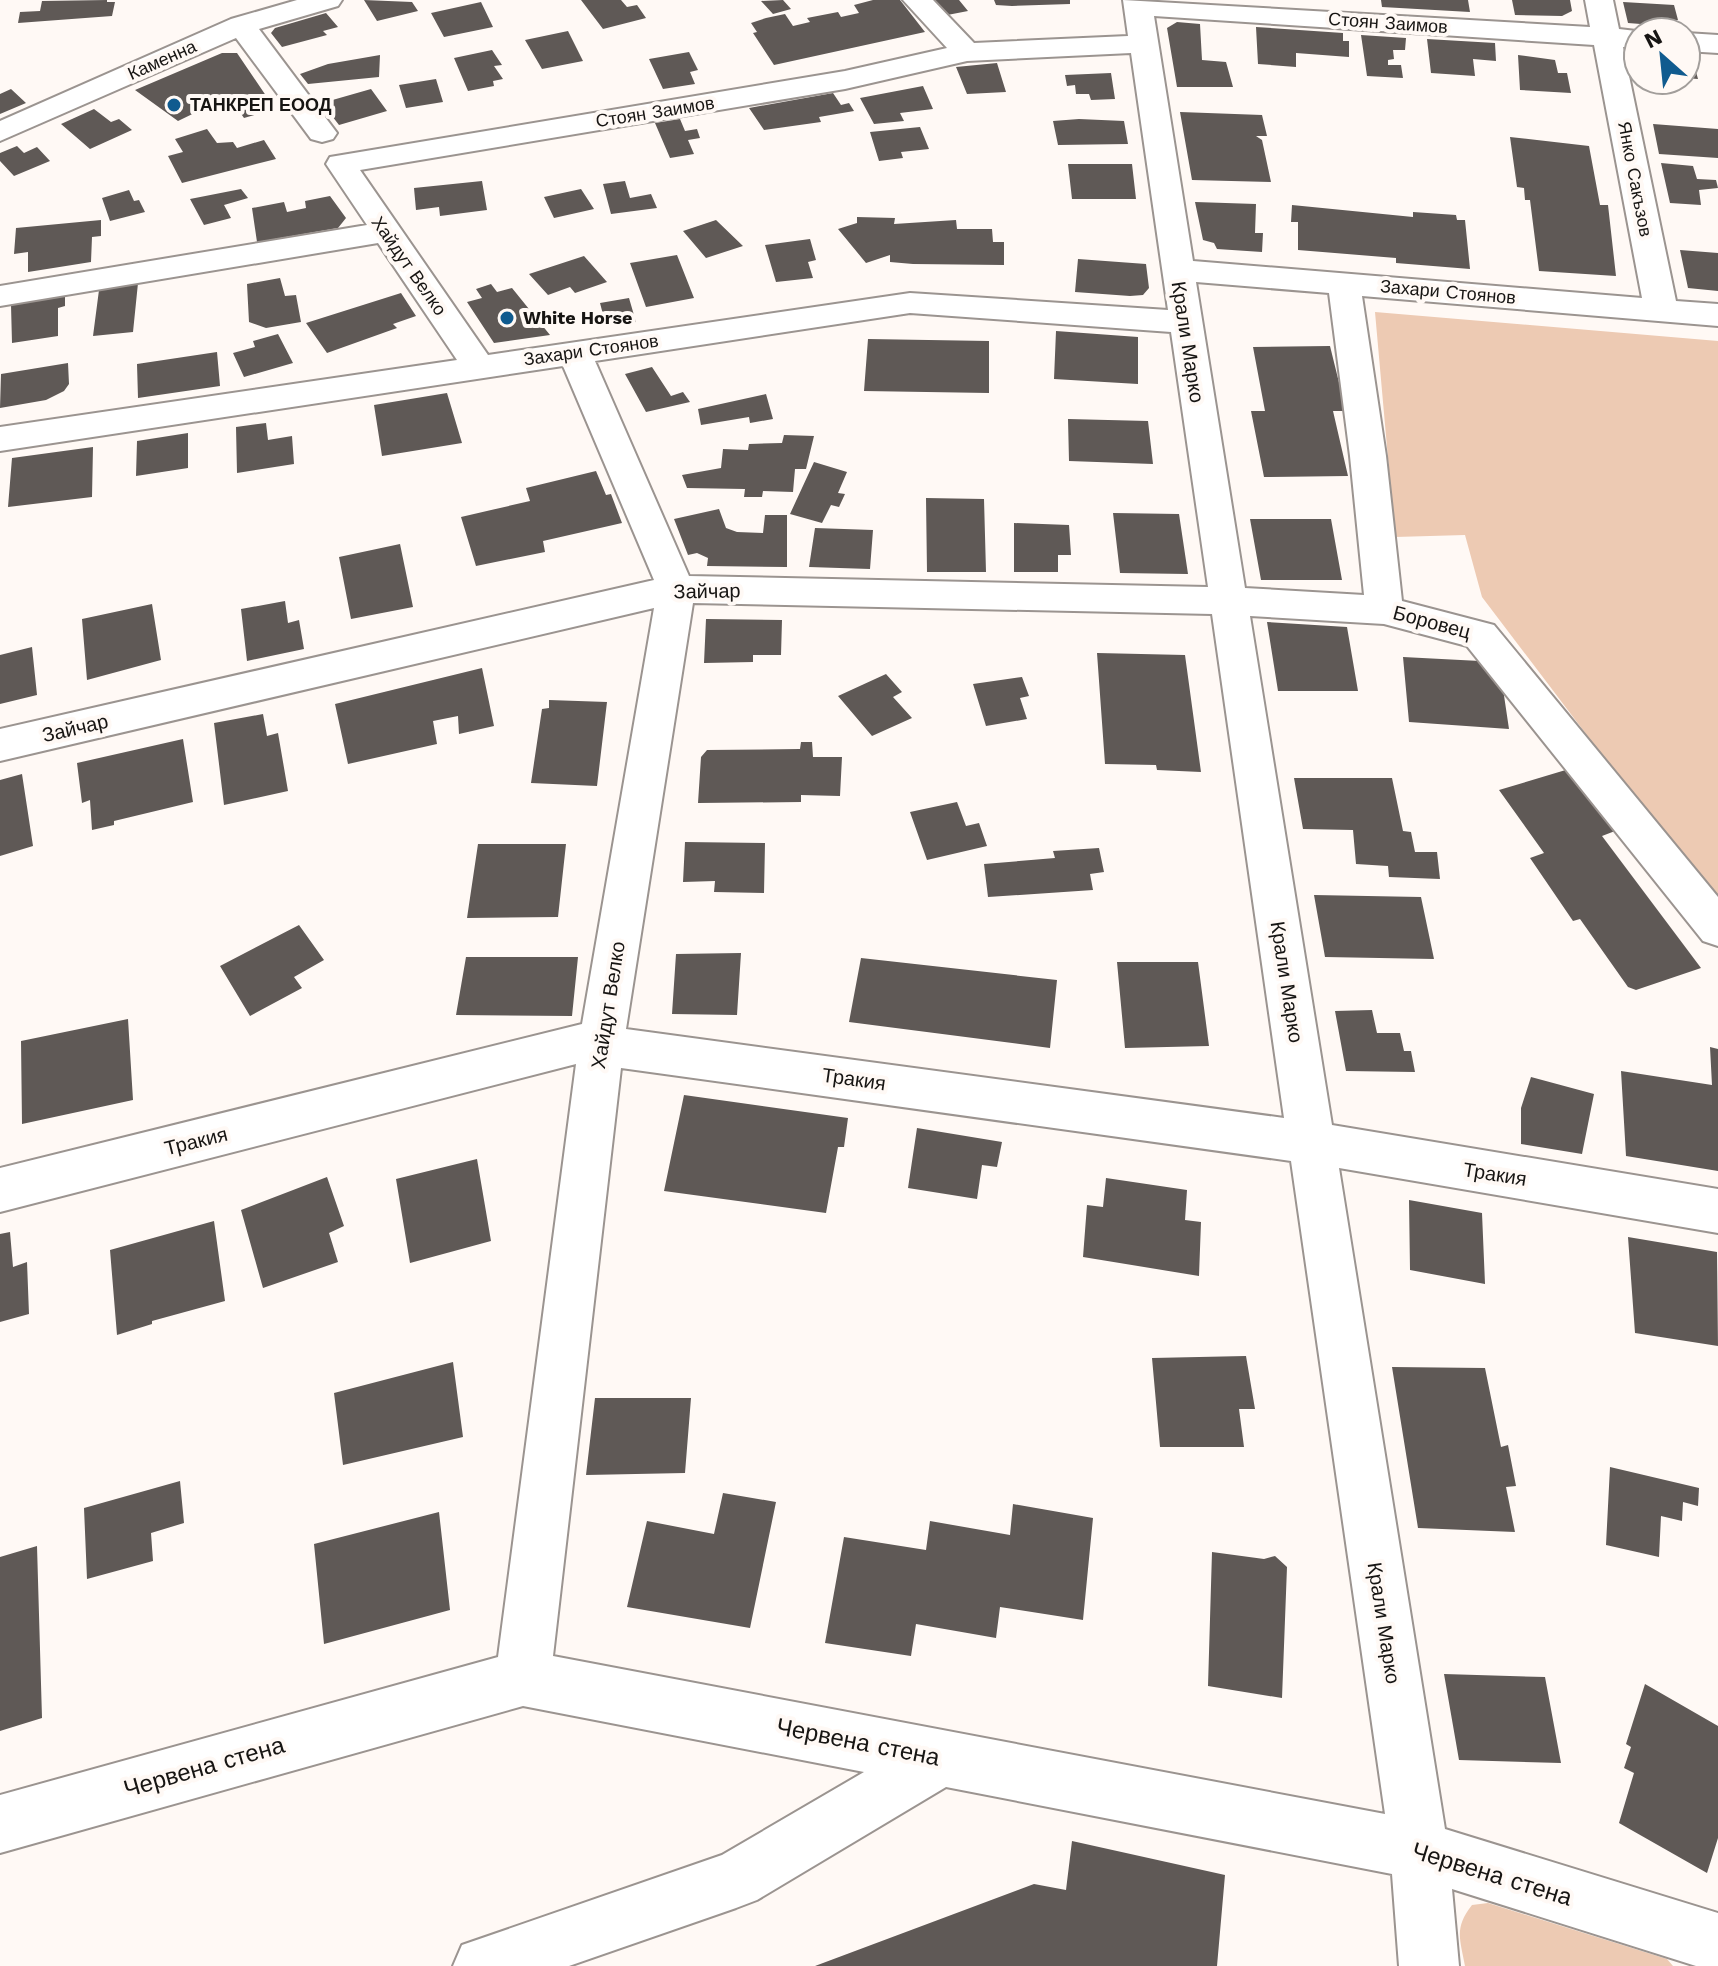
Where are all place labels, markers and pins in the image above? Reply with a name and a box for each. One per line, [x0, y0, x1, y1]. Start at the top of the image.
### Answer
place label: ТАНКРЕП ЕООД [190, 94, 332, 115]
marker: ТАНКРЕП ЕООД [165, 96, 183, 114]
place label: White Horse [523, 307, 632, 328]
marker: White Horse [498, 309, 516, 327]

